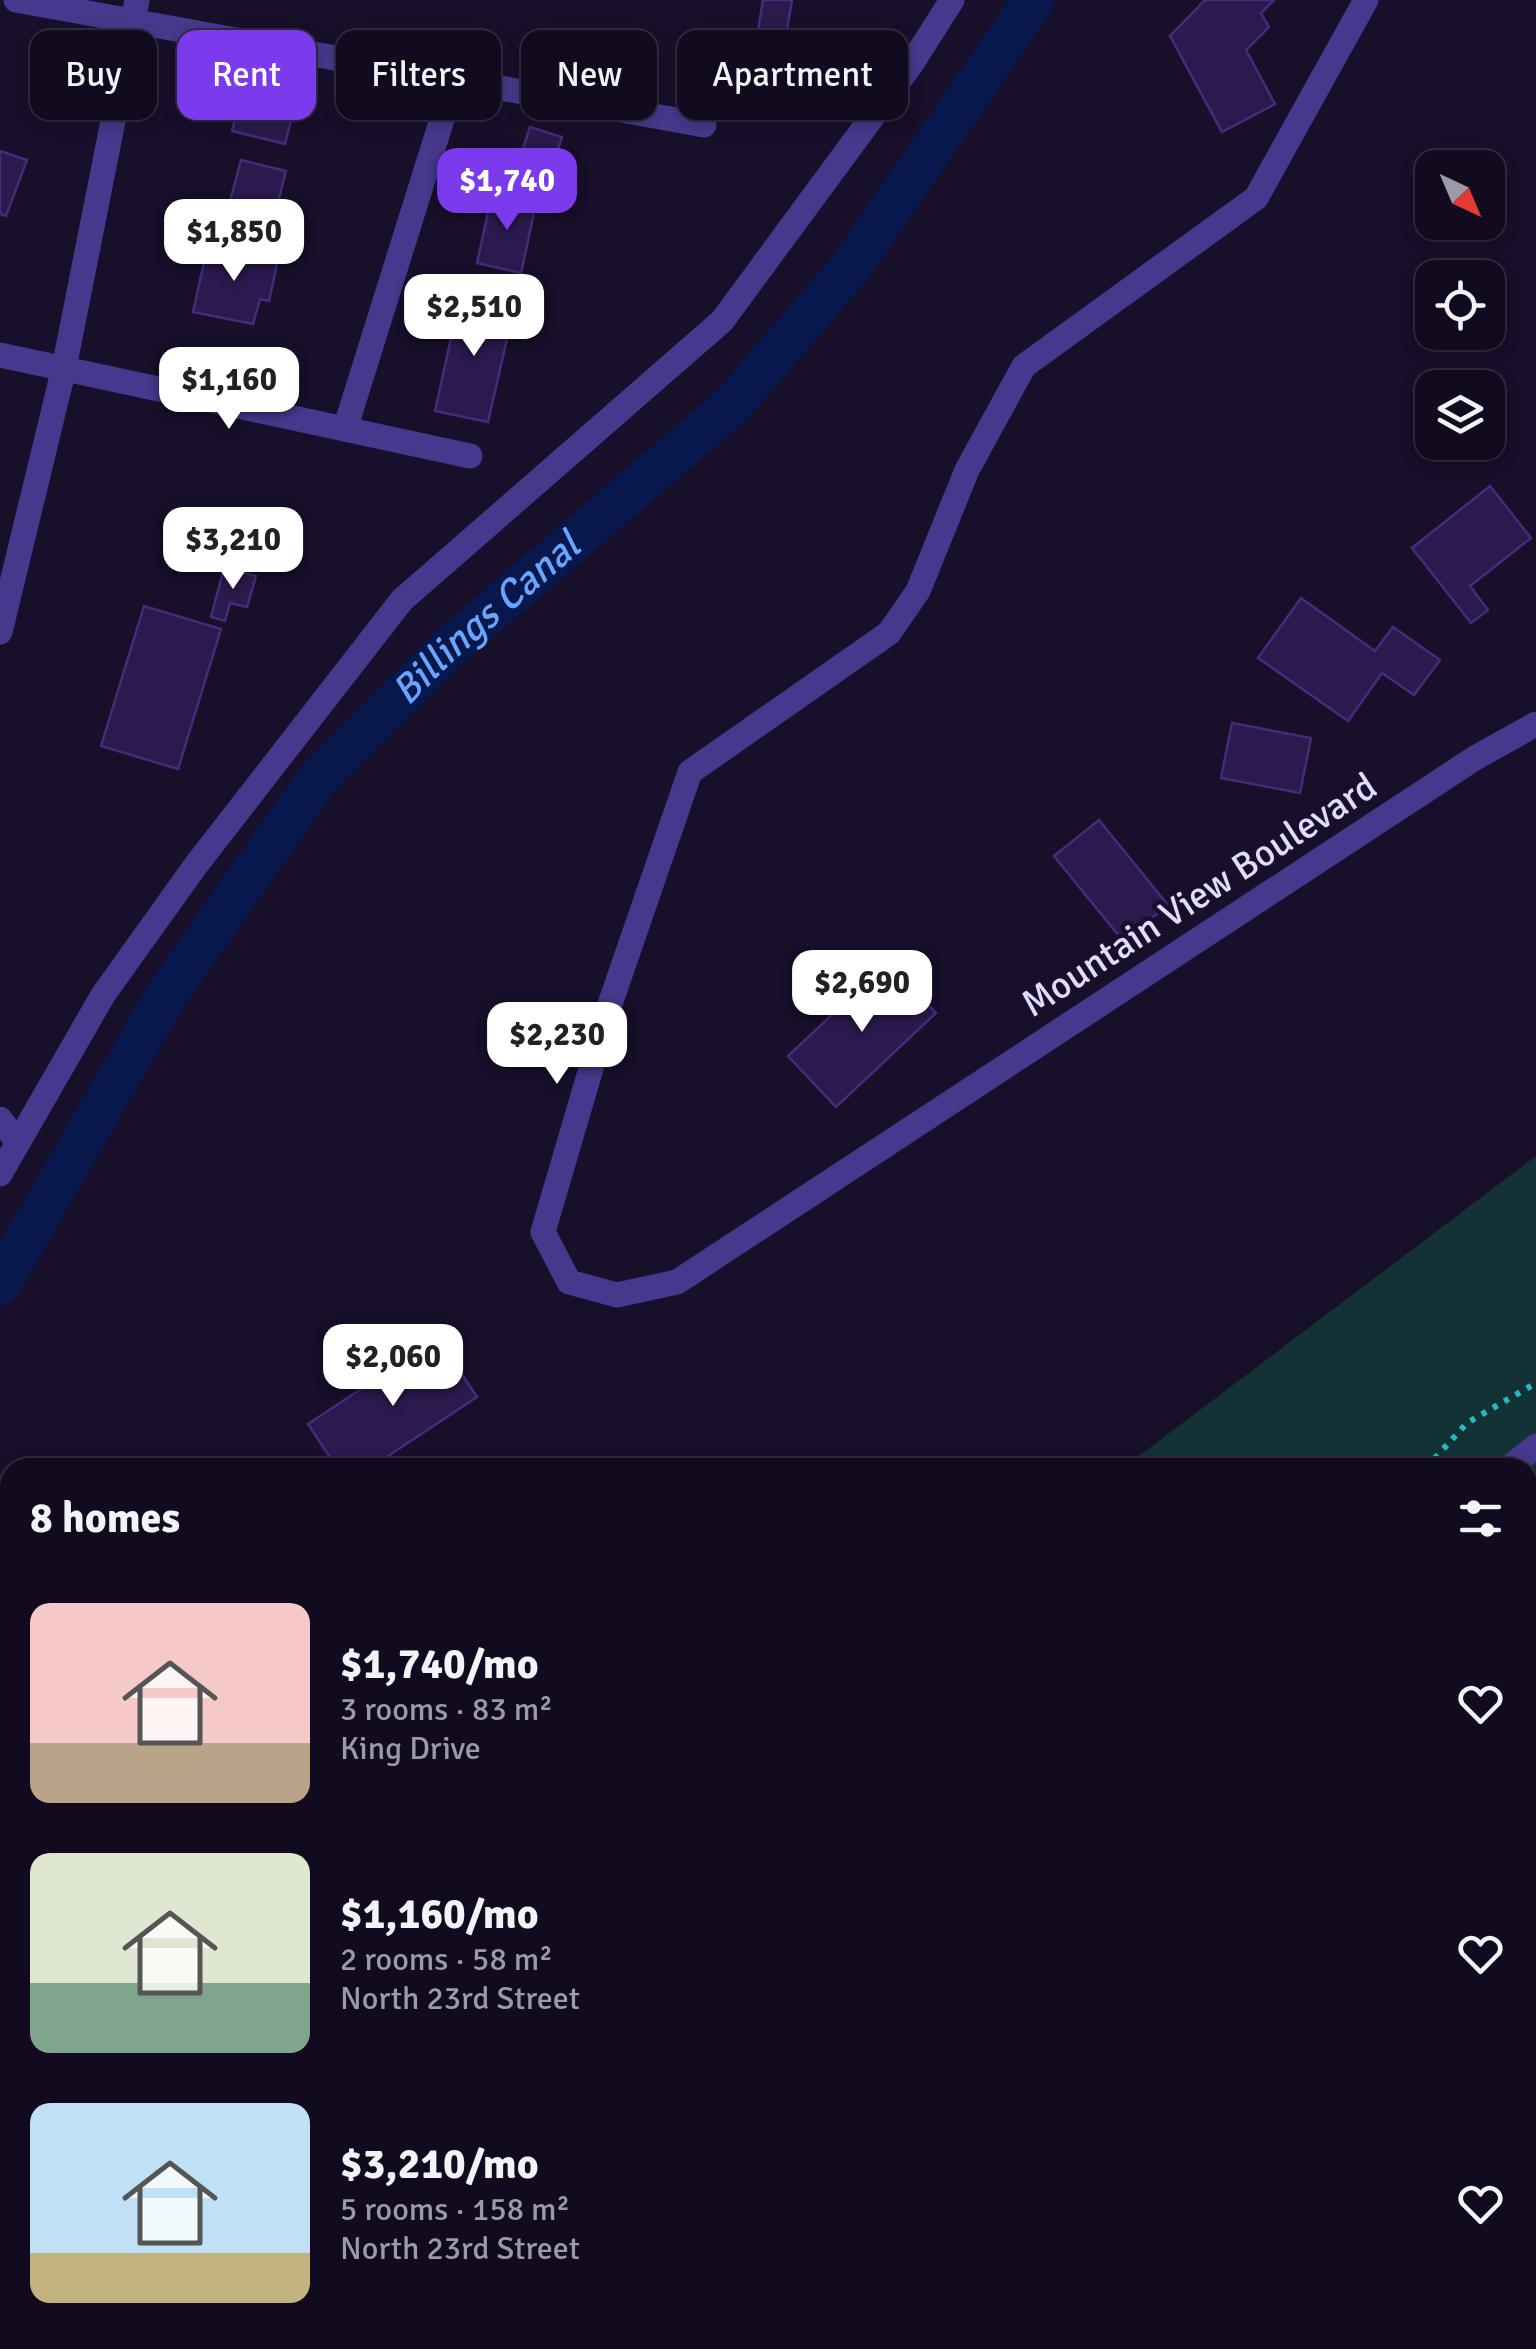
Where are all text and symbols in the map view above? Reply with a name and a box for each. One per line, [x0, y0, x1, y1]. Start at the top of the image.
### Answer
chip: Buy [30, 30, 157, 120]
chip: Rent [177, 30, 316, 120]
chip: Filters [336, 30, 501, 120]
chip: New [521, 30, 657, 120]
chip: Apartment [677, 30, 908, 120]
pin: $1,740 [426, 148, 588, 233]
north arrow [1415, 150, 1505, 240]
map controls [1415, 150, 1505, 460]
text: $1,740 [459, 161, 555, 200]
pin: $1,850 [153, 199, 315, 284]
text: $1,850 [186, 212, 282, 251]
button: locate [1415, 260, 1505, 350]
pin: $2,510 [393, 274, 555, 359]
text: $2,510 [426, 287, 522, 326]
pin: $1,160 [148, 347, 310, 432]
text: $1,160 [181, 360, 277, 399]
button: layers [1415, 370, 1505, 460]
pin: $3,210 [152, 507, 314, 592]
water label: Billings Canal [381, 519, 593, 715]
text: $3,210 [185, 520, 281, 559]
street label: Mountain View Boulevard [1013, 763, 1385, 1027]
pin: $2,690 [781, 950, 943, 1035]
text: $2,690 [814, 963, 910, 1002]
pin: $2,230 [476, 1002, 638, 1087]
text: $2,230 [509, 1015, 605, 1054]
pin: $2,060 [312, 1324, 474, 1409]
text: $2,060 [345, 1337, 441, 1376]
icon: filters [1453, 1491, 1508, 1546]
text: 8 homes [30, 1493, 180, 1544]
text: $1,740/mo [340, 1639, 539, 1690]
icon: home [110, 1643, 230, 1763]
icon: heart [1453, 1676, 1508, 1731]
text: 3 rooms · 83 m² [340, 1690, 553, 1729]
text: King Drive [340, 1729, 481, 1768]
text: $1,160/mo [340, 1889, 539, 1940]
icon: home [110, 1893, 230, 2013]
icon: heart [1453, 1926, 1508, 1981]
text: 2 rooms · 58 m² [340, 1940, 553, 1979]
text: North 23rd Street [340, 1979, 580, 2018]
text: $3,210/mo [340, 2139, 539, 2190]
icon: home [110, 2143, 230, 2263]
icon: heart [1453, 2176, 1508, 2231]
text: 5 rooms · 158 m² [340, 2190, 570, 2229]
text: North 23rd Street [340, 2229, 580, 2268]

